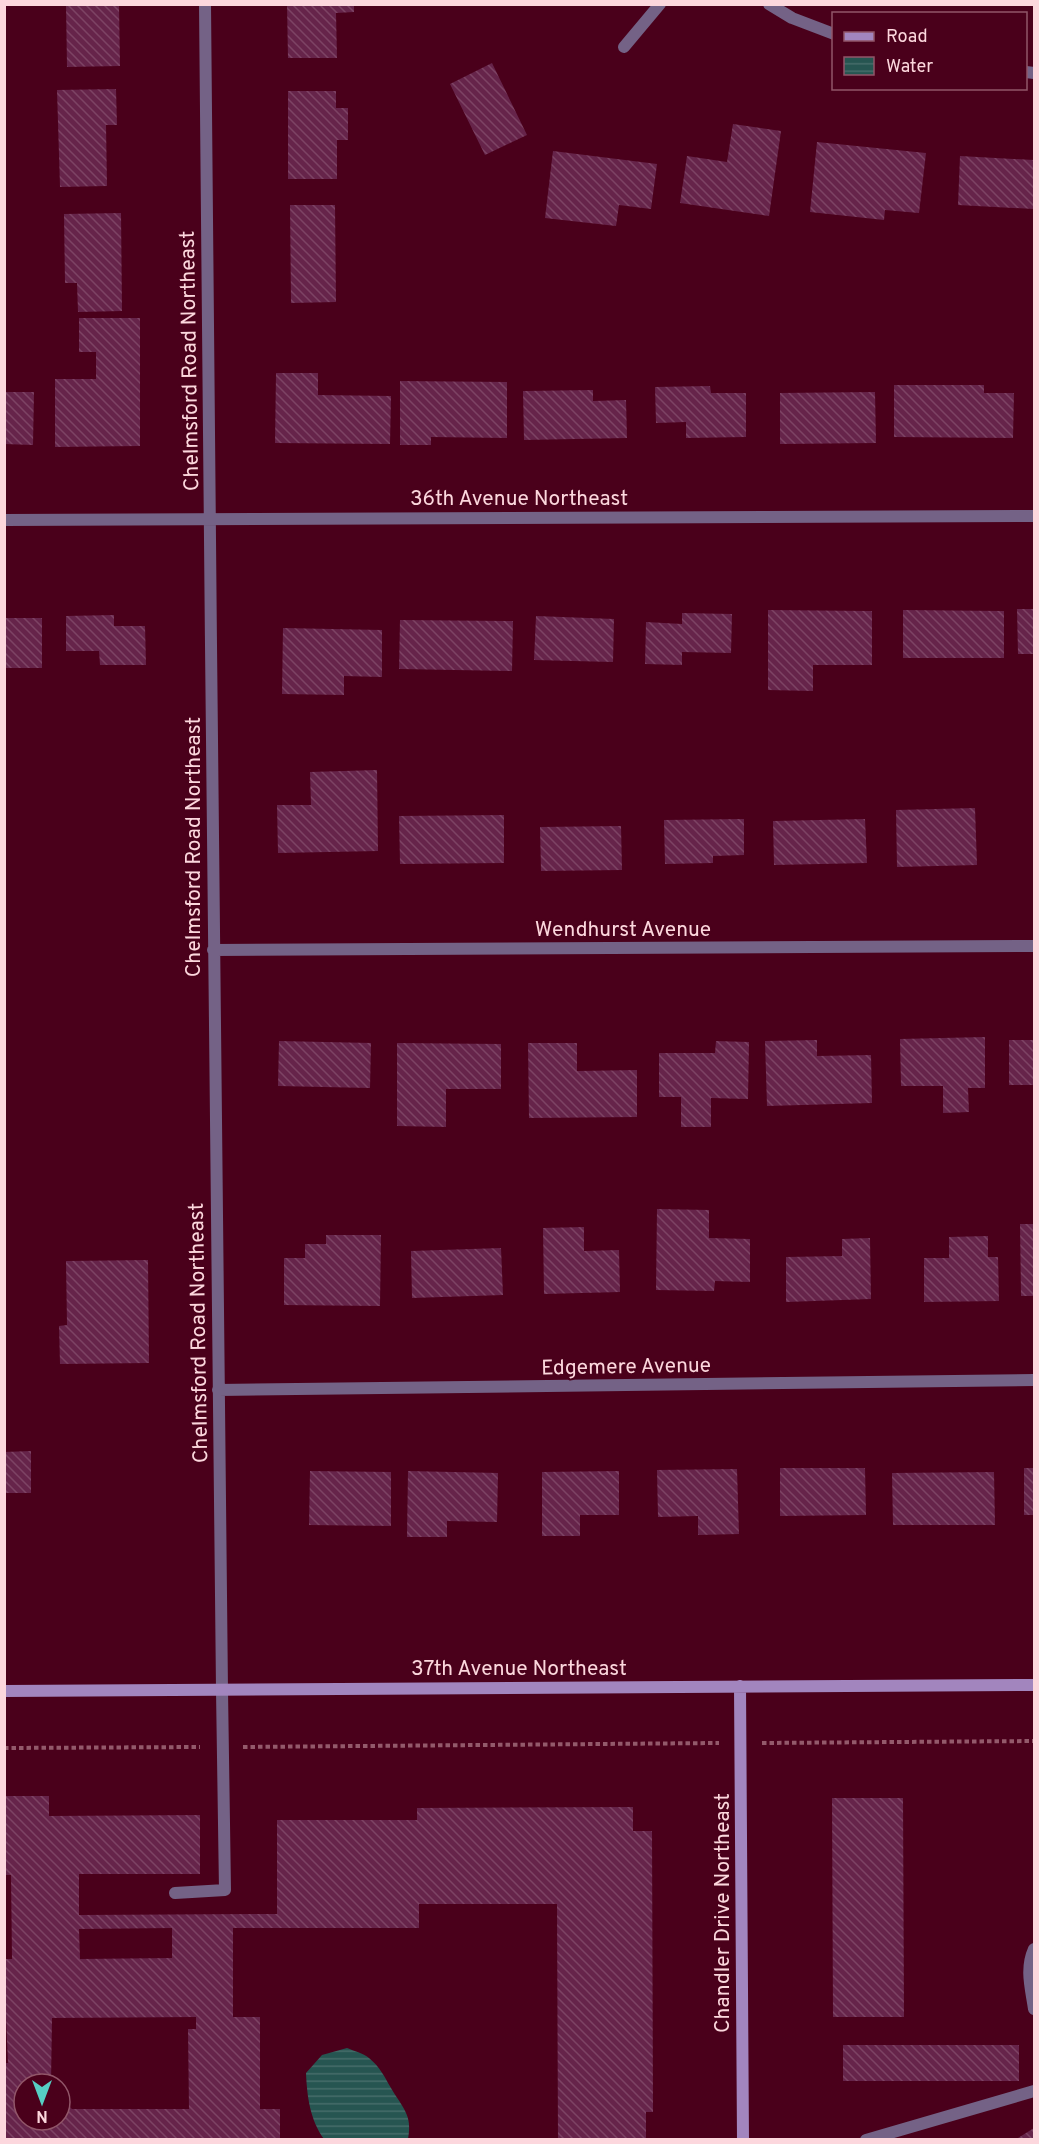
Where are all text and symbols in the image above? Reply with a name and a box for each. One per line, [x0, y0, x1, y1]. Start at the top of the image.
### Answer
legend [832, 12, 1027, 90]
text: Road [886, 26, 928, 49]
text: Water [886, 56, 933, 79]
street label: Chelmsford Road Northeast [175, 231, 206, 491]
street label: 36th Avenue Northeast [410, 486, 628, 513]
street label: Chelmsford Road Northeast [181, 717, 208, 977]
street label: Wendhurst Avenue [535, 917, 711, 944]
street label: Chelmsford Road Northeast [184, 1203, 215, 1463]
street label: Edgemere Avenue [541, 1353, 711, 1382]
street label: 37th Avenue Northeast [411, 1656, 627, 1683]
street label: Chandler Drive Northeast [710, 1793, 737, 2033]
north arrow [12, 2072, 72, 2132]
text: N [36, 2105, 48, 2125]

